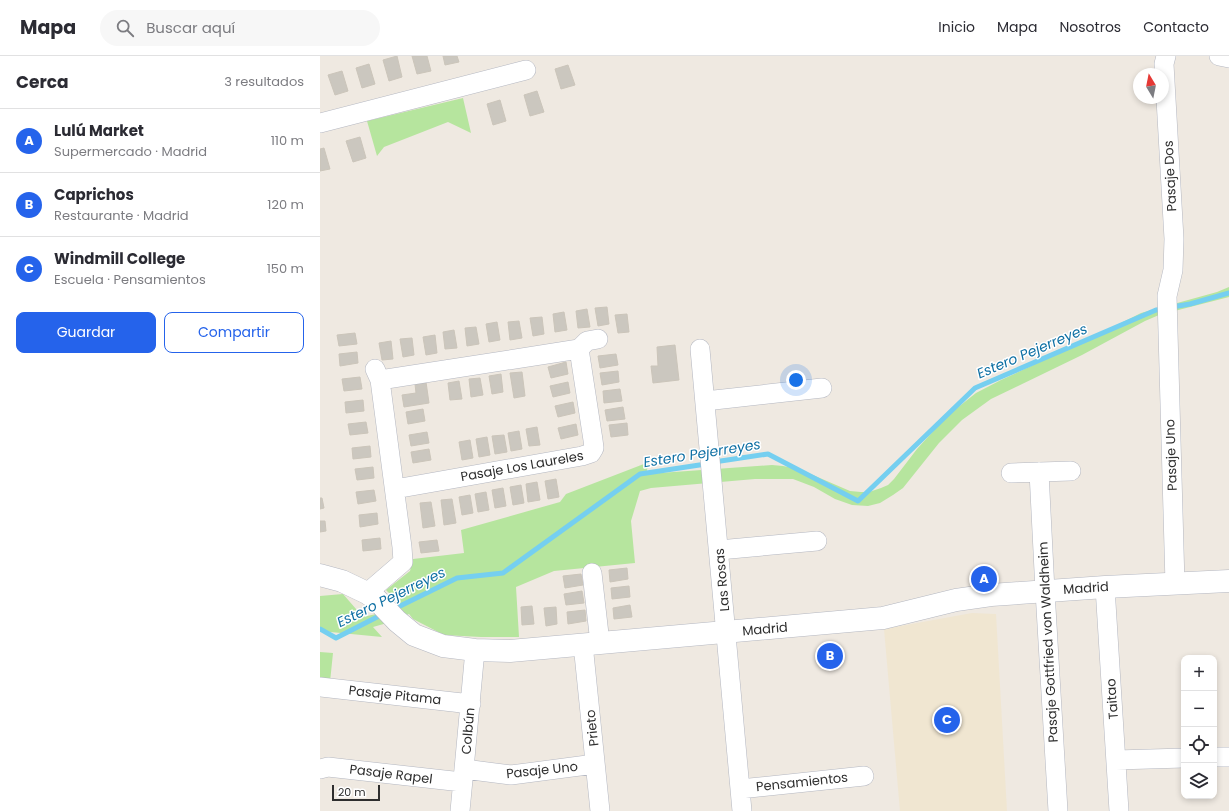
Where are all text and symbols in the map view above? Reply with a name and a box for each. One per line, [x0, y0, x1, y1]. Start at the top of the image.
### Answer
search box [100, 10, 380, 46]
text: Mapa [20, 14, 76, 41]
icon: search [114, 17, 136, 39]
text: Buscar aquí [146, 17, 235, 38]
text: Inicio [938, 17, 975, 37]
text: Mapa [997, 17, 1038, 37]
text: Nosotros [1060, 17, 1121, 37]
text: Contacto [1143, 17, 1209, 37]
north arrow [1133, 68, 1169, 104]
text: Cerca [16, 70, 69, 94]
text: 3 resultados [224, 72, 304, 91]
text: Lulú Market [54, 120, 144, 141]
text: A [24, 131, 34, 150]
text: 110 m [271, 131, 304, 150]
street label: Pasaje Dos [1159, 140, 1181, 212]
text: Supermercado · Madrid [54, 142, 207, 161]
text: Caprichos [54, 184, 134, 205]
text: B [25, 195, 33, 214]
text: 120 m [267, 195, 304, 214]
text: Restaurante · Madrid [54, 206, 189, 225]
text: Windmill College [54, 248, 185, 269]
text: C [24, 259, 34, 278]
text: 150 m [267, 259, 304, 278]
text: Escuela · Pensamientos [54, 270, 206, 289]
button: Guardar [16, 312, 156, 353]
button: Compartir [164, 312, 304, 353]
water label: Estero Pejerreyes [974, 319, 1090, 383]
your location [786, 370, 806, 390]
street label: Pasaje Uno [1160, 419, 1182, 491]
water label: Estero Pejerreyes [642, 434, 762, 472]
street label: Pasaje Los Laureles [459, 446, 585, 486]
street label: Pasaje Gottfried von Waldheim [1033, 541, 1063, 743]
street label: Las Rosas [710, 547, 734, 612]
water label: Estero Pejerreyes [333, 562, 449, 632]
pin: A [971, 564, 997, 594]
street label: Madrid [1063, 577, 1109, 599]
street label: Madrid [741, 618, 789, 640]
pin: B [817, 641, 843, 671]
map controls [1181, 655, 1217, 799]
button: + [1181, 655, 1217, 691]
street label: Taitao [1101, 678, 1123, 720]
street label: Pasaje Pitama [348, 681, 442, 709]
button: − [1181, 691, 1217, 727]
pin: C [934, 705, 960, 735]
street label: Colbún [456, 707, 480, 755]
street label: Prieto [581, 709, 603, 747]
button: locate [1181, 727, 1217, 763]
street label: Pasaje Uno [505, 757, 579, 783]
street label: Pasaje Rapel [348, 759, 434, 789]
button: layers [1181, 763, 1217, 799]
street label: Pensamientos [755, 768, 849, 796]
scale bar [332, 783, 380, 802]
text: 20 m [338, 784, 366, 800]

